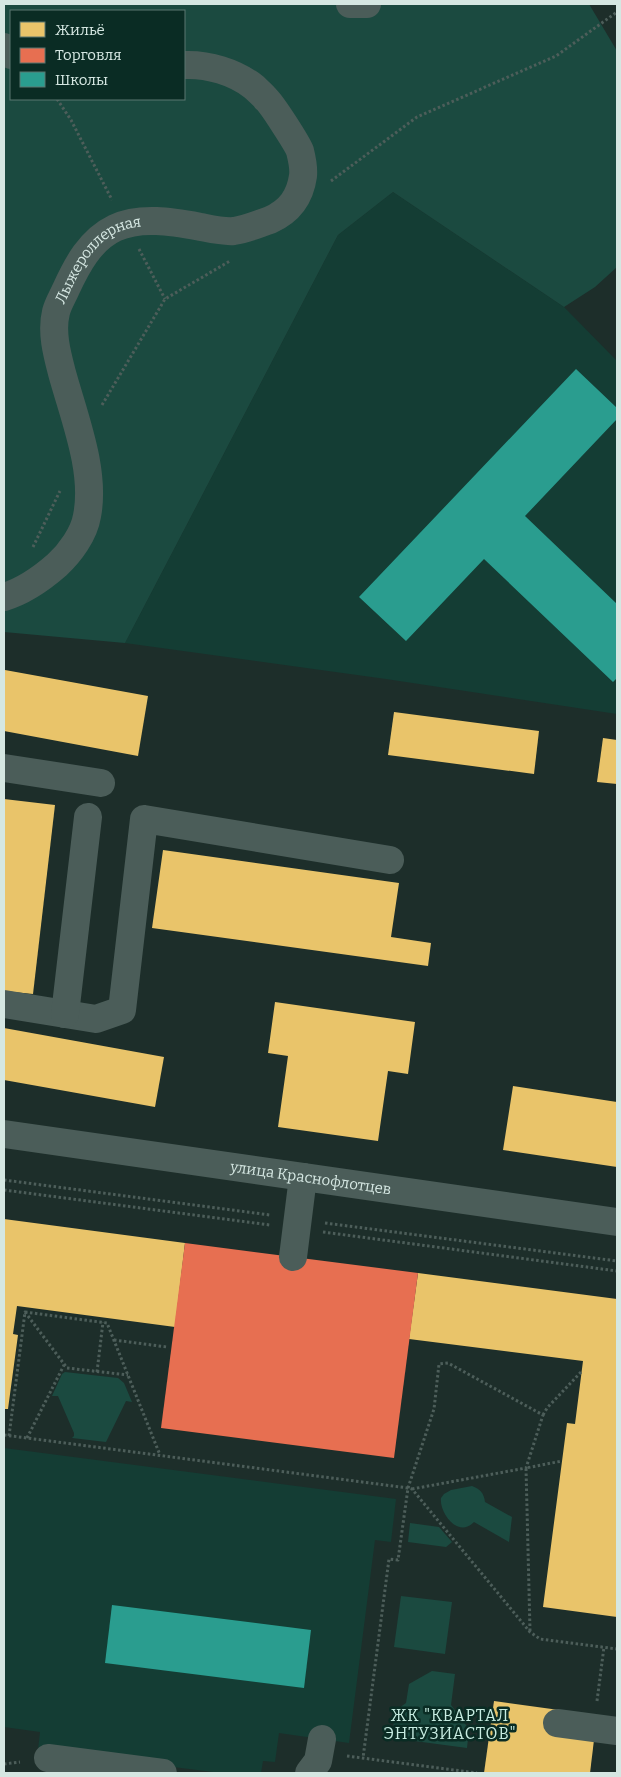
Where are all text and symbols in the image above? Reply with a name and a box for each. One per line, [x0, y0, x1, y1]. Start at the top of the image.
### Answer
legend [10, 10, 185, 100]
text: Жильё [55, 21, 105, 39]
text: Торговля [55, 46, 122, 64]
text: Школы [55, 71, 108, 89]
street label: Лыжероллерная [51, 212, 142, 307]
street label: улица Краснофлотцев [228, 1157, 392, 1198]
district label: ЖК "КВАРТАЛ ЭНТУЗИАСТОВ" [383, 1706, 517, 1743]

